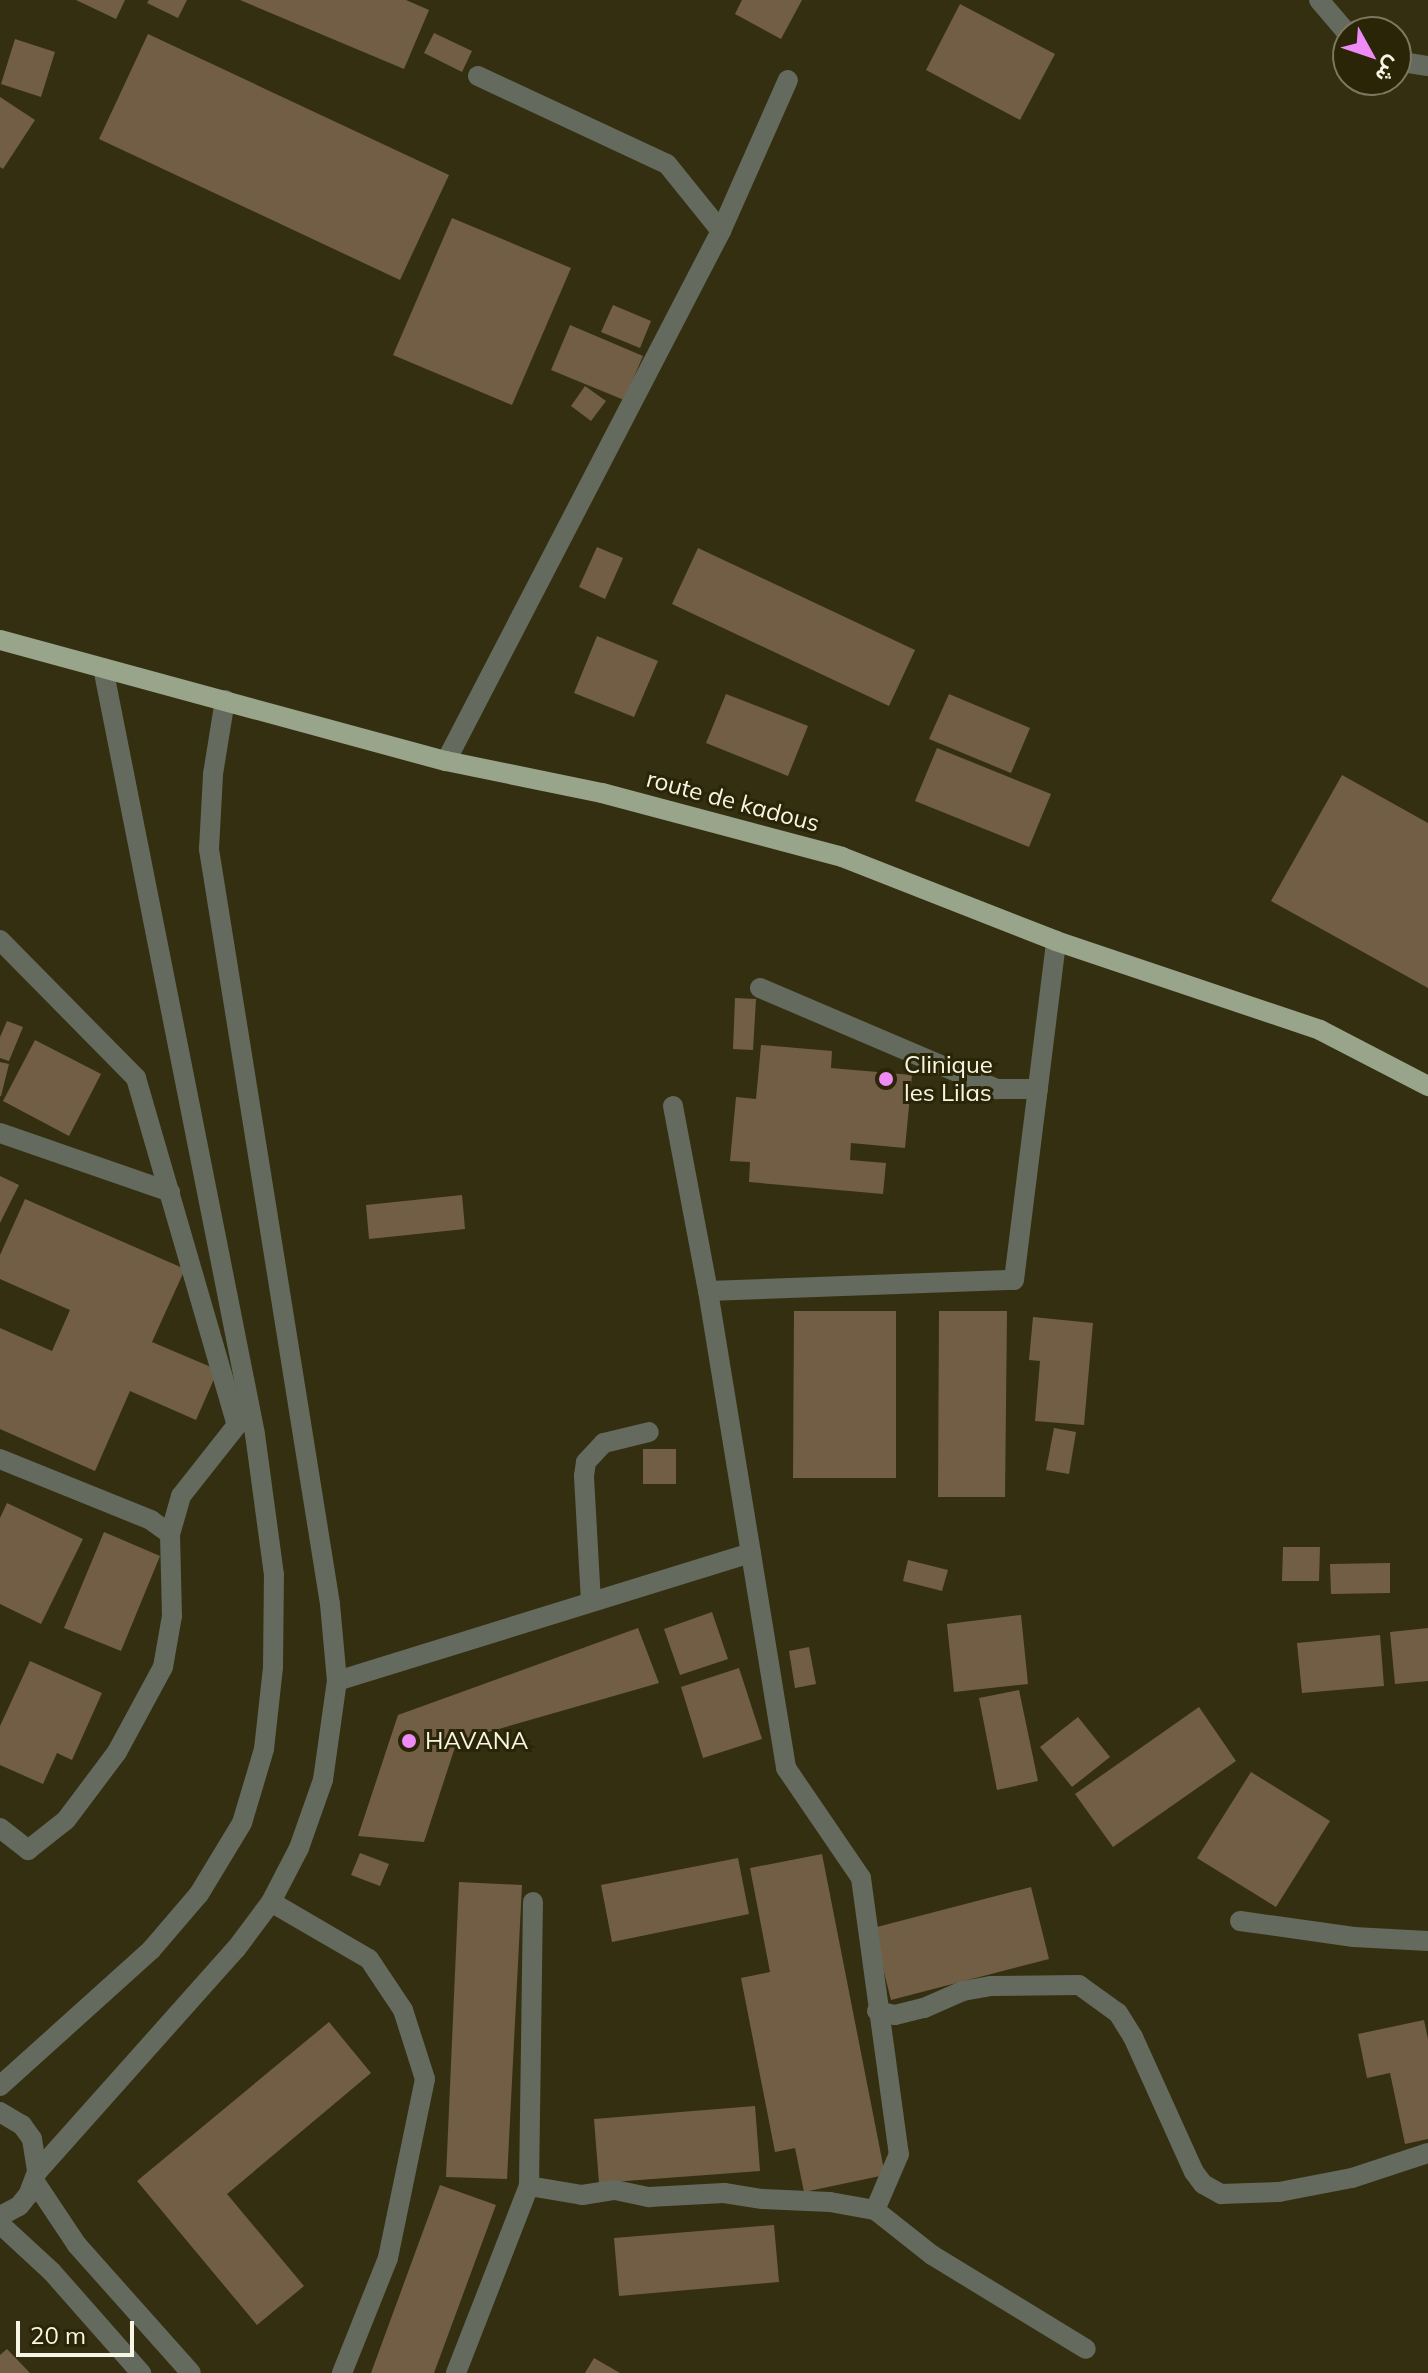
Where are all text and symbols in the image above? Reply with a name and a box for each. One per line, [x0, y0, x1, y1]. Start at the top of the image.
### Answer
north arrow [1332, 16, 1412, 96]
text: ش [1370, 51, 1408, 89]
street label: route de kadous [643, 764, 823, 838]
place label: Clinique les Lilas [904, 1051, 993, 1107]
marker: Clinique les Lilas [875, 1068, 897, 1090]
place label: HAVANA [425, 1727, 528, 1755]
marker: HAVANA [400, 1732, 418, 1750]
scale bar [20, 2305, 138, 2355]
text: 20 m [30, 2320, 86, 2350]

